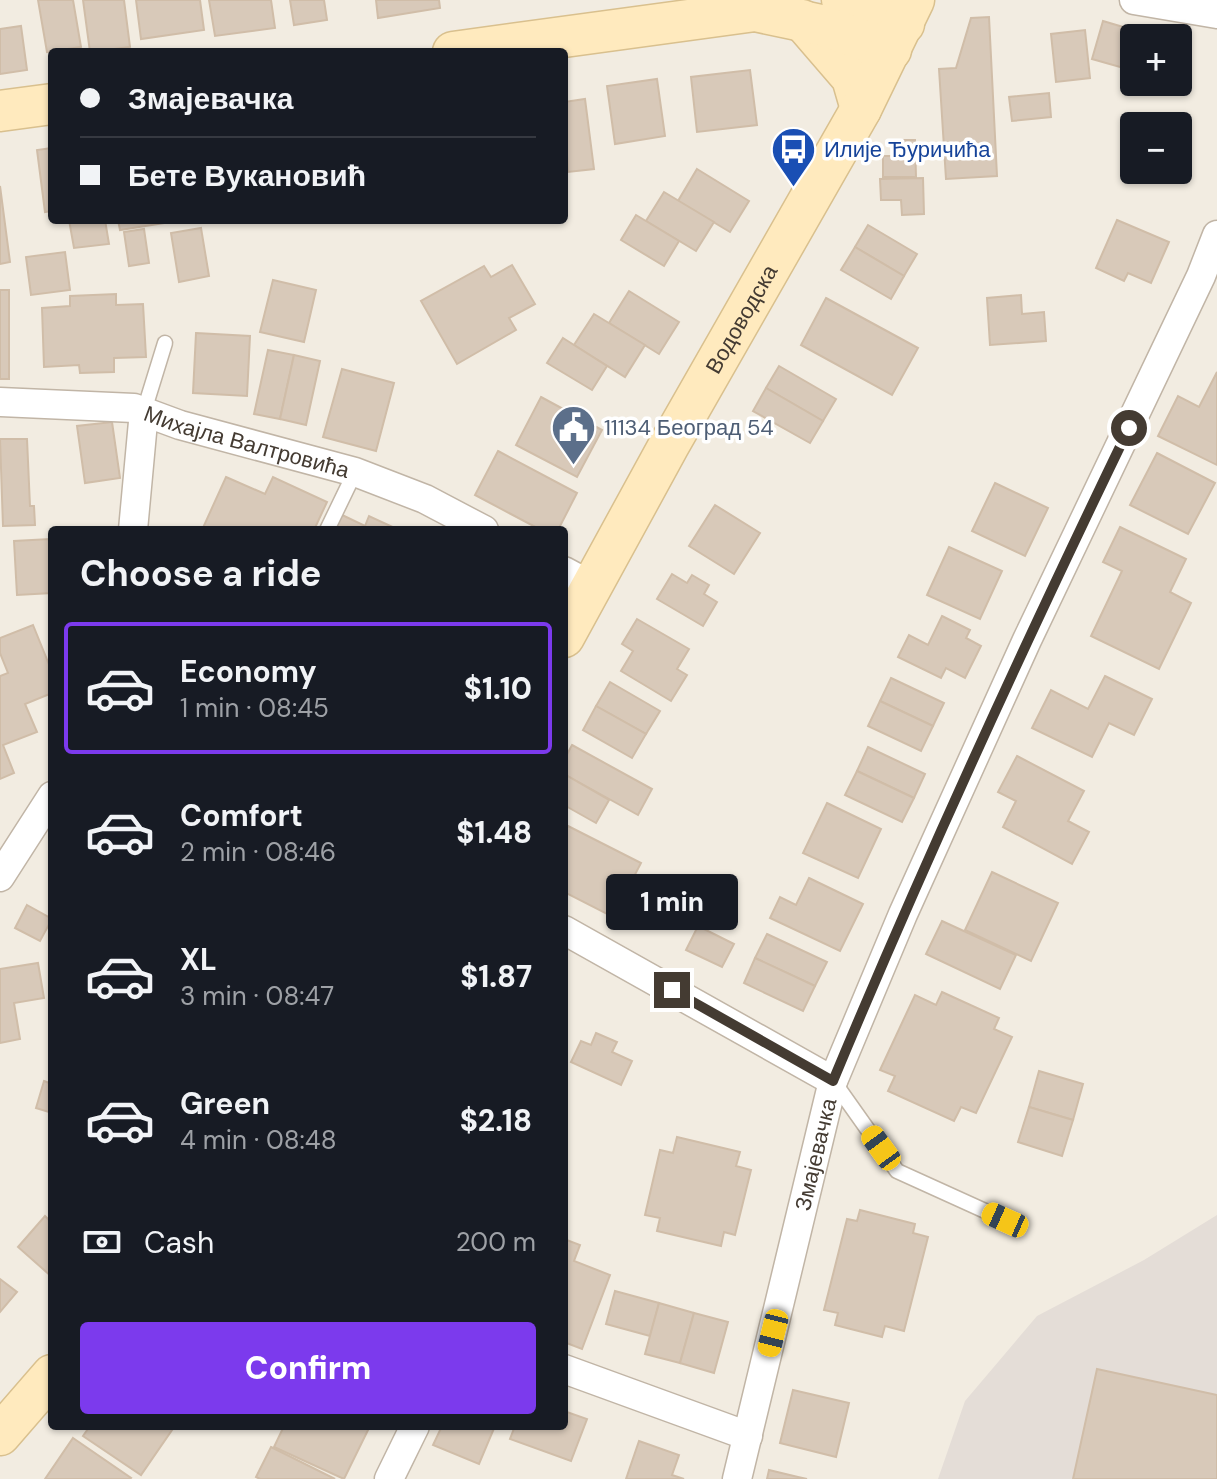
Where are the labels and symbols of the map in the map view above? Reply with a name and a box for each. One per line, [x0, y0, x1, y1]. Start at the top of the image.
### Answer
bus stop icon: Илије Ђуричића [769, 125, 817, 188]
place label: Илије Ђуричића [824, 135, 991, 164]
street label: Водоводска [698, 259, 784, 379]
street label: Михајла Валтровића [140, 398, 353, 485]
public building icon: 11134 Београд 54 [549, 403, 597, 466]
route start [1111, 410, 1147, 446]
place label: 11134 Београд 54 [604, 413, 774, 442]
callout: 1 min [606, 874, 738, 930]
route end [654, 972, 690, 1008]
street label: Змајевачка [788, 1094, 843, 1214]
car [857, 1122, 905, 1174]
car [978, 1199, 1032, 1241]
car [756, 1307, 790, 1359]

